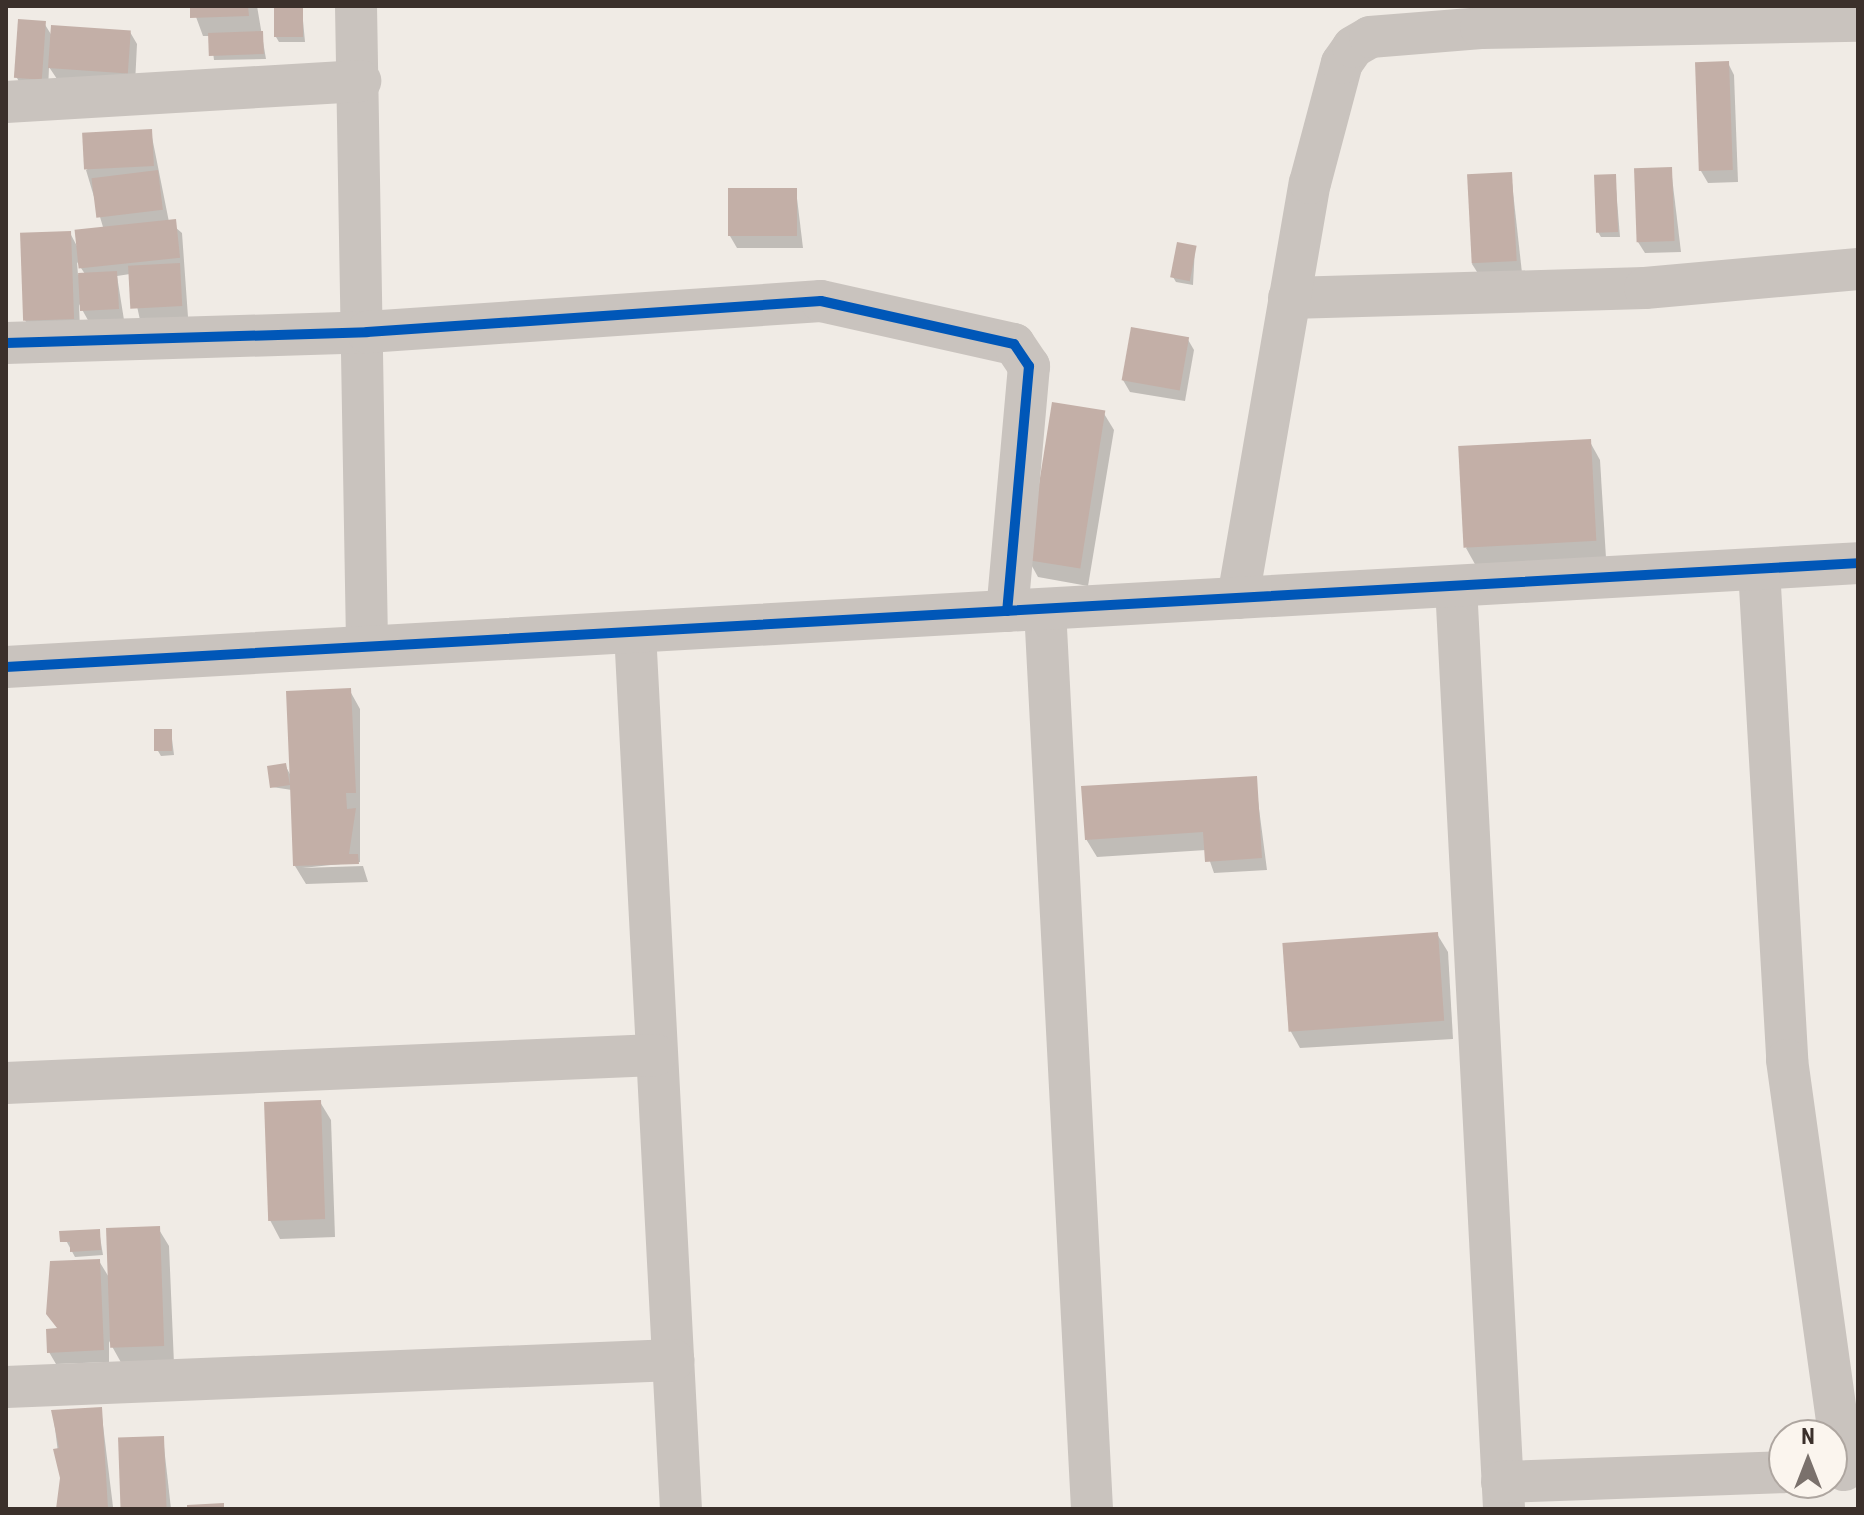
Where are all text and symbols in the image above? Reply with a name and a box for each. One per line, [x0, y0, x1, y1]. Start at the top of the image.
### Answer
north arrow [1768, 1419, 1848, 1499]
text: N [1801, 1424, 1815, 1449]

